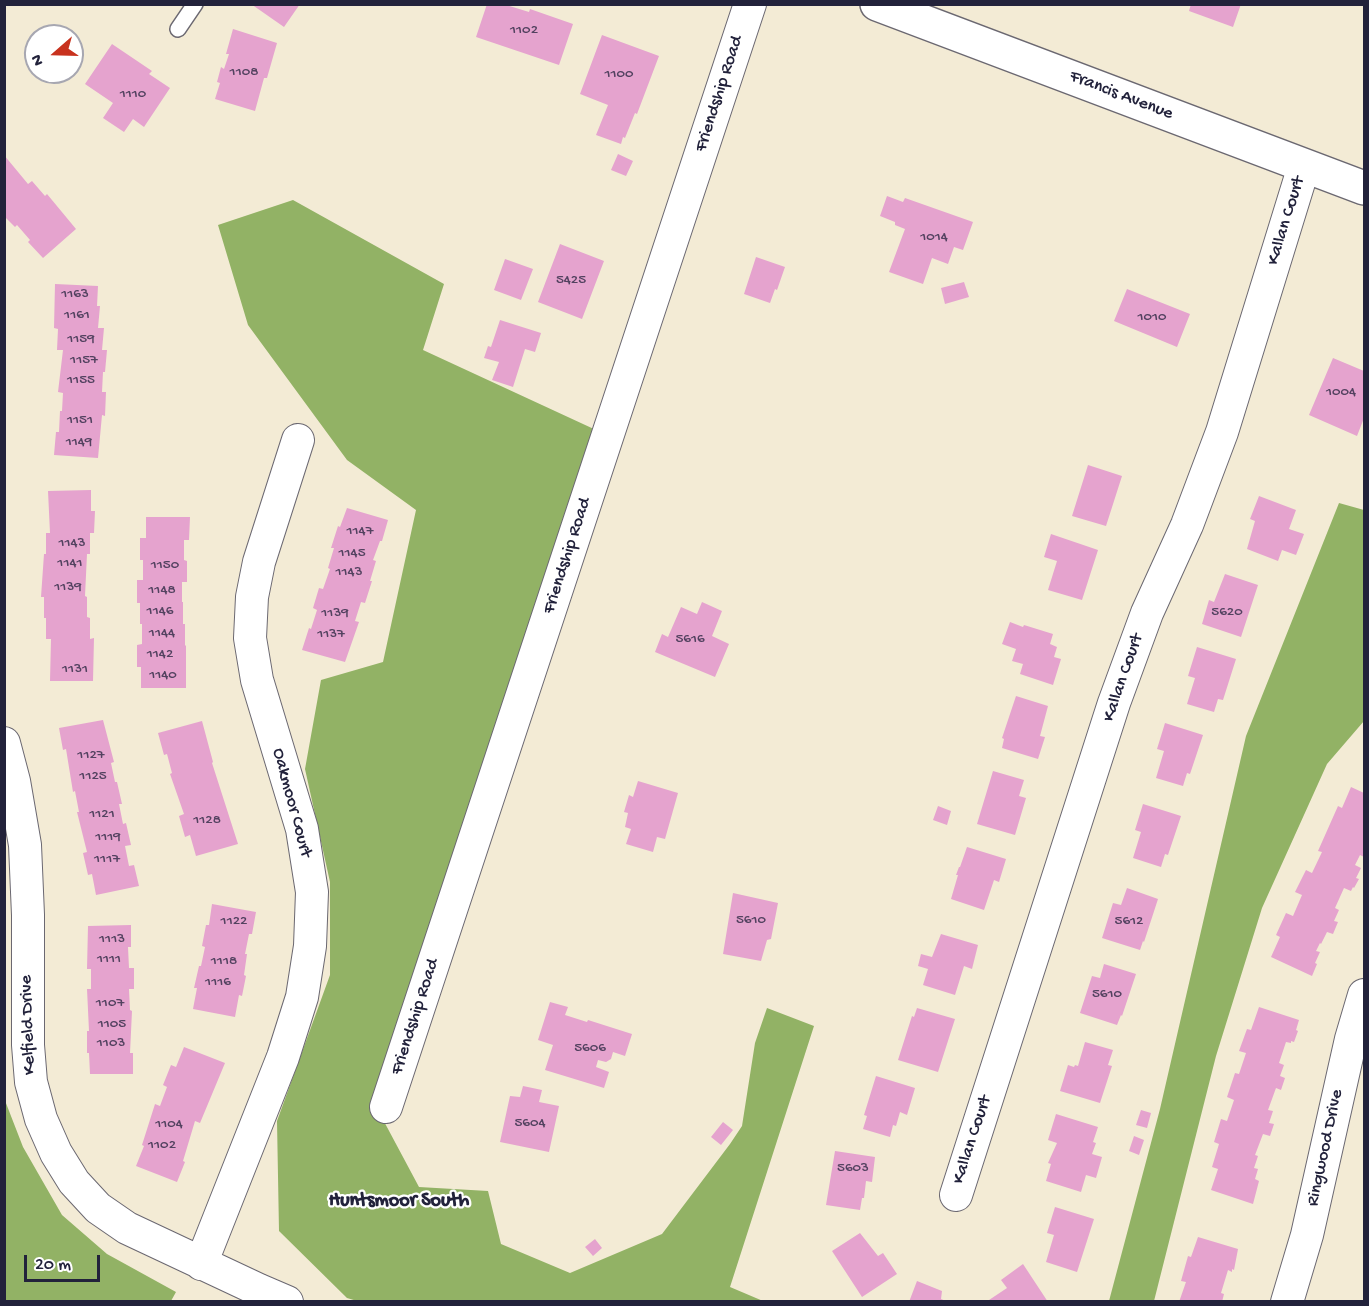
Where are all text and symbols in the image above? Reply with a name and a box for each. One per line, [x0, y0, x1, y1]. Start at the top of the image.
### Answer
house number: 1102 [510, 22, 538, 40]
north arrow [24, 24, 84, 84]
street label: Friendship Road [691, 33, 749, 155]
text: N [28, 51, 49, 68]
house number: 1108 [230, 64, 258, 82]
house number: 1100 [604, 66, 634, 84]
street label: Francis Avenue [1066, 66, 1176, 126]
house number: 1110 [120, 86, 146, 104]
street label: Kallan Court [1263, 174, 1311, 268]
house number: 1014 [920, 229, 948, 247]
house number: 5425 [556, 272, 586, 290]
house number: 1163 [61, 286, 89, 304]
house number: 1161 [64, 307, 90, 325]
house number: 1010 [1137, 309, 1167, 327]
house number: 1159 [67, 331, 95, 349]
house number: 1157 [70, 352, 98, 370]
house number: 1155 [67, 372, 95, 390]
house number: 1004 [1326, 384, 1356, 402]
house number: 1151 [67, 412, 93, 430]
house number: 1149 [66, 434, 92, 452]
street label: Friendship Road [539, 495, 597, 617]
house number: 1147 [346, 523, 374, 541]
house number: 1143 [59, 535, 85, 553]
house number: 1145 [338, 545, 366, 563]
house number: 1141 [57, 555, 83, 573]
house number: 1150 [151, 557, 179, 575]
house number: 1143 [336, 564, 362, 582]
house number: 1139 [54, 579, 82, 597]
house number: 1148 [148, 582, 176, 600]
house number: 1146 [147, 603, 173, 621]
house number: 5620 [1211, 604, 1243, 622]
house number: 1139 [321, 605, 349, 623]
house number: 1144 [149, 625, 175, 643]
house number: 1137 [317, 626, 345, 644]
house number: 5616 [675, 631, 705, 649]
street label: Kallan Court [1099, 631, 1149, 725]
house number: 1142 [147, 646, 173, 664]
house number: 1131 [62, 661, 88, 679]
house number: 1140 [149, 667, 177, 685]
street label: Oakmoor Court [266, 746, 316, 860]
house number: 1127 [77, 747, 105, 765]
house number: 1125 [79, 768, 107, 786]
house number: 1121 [89, 806, 115, 824]
house number: 1128 [193, 812, 221, 830]
house number: 1119 [95, 829, 121, 847]
house number: 1117 [94, 851, 120, 869]
house number: 5610 [736, 912, 766, 930]
house number: 1122 [221, 913, 247, 931]
house number: 5612 [1115, 913, 1143, 931]
house number: 1113 [99, 931, 125, 949]
house number: 1111 [97, 951, 121, 969]
house number: 1118 [211, 953, 237, 971]
street label: Friendship Road [387, 956, 445, 1078]
house number: 1116 [205, 974, 231, 992]
street label: Kelfield Drive [16, 975, 42, 1075]
house number: 5610 [1092, 986, 1122, 1004]
house number: 1107 [96, 995, 124, 1013]
house number: 1105 [98, 1016, 126, 1034]
house number: 1103 [97, 1035, 125, 1053]
house number: 5606 [574, 1040, 606, 1058]
street label: Ringwood Drive [1303, 1088, 1349, 1208]
street label: Kallan Court [949, 1093, 997, 1187]
house number: 5604 [514, 1115, 546, 1133]
house number: 1104 [155, 1116, 183, 1134]
house number: 1102 [148, 1137, 176, 1155]
house number: 5603 [837, 1160, 869, 1178]
district label: Huntsmoor South [329, 1190, 469, 1214]
scale bar [27, 1243, 104, 1281]
text: 20 m [35, 1255, 71, 1276]

